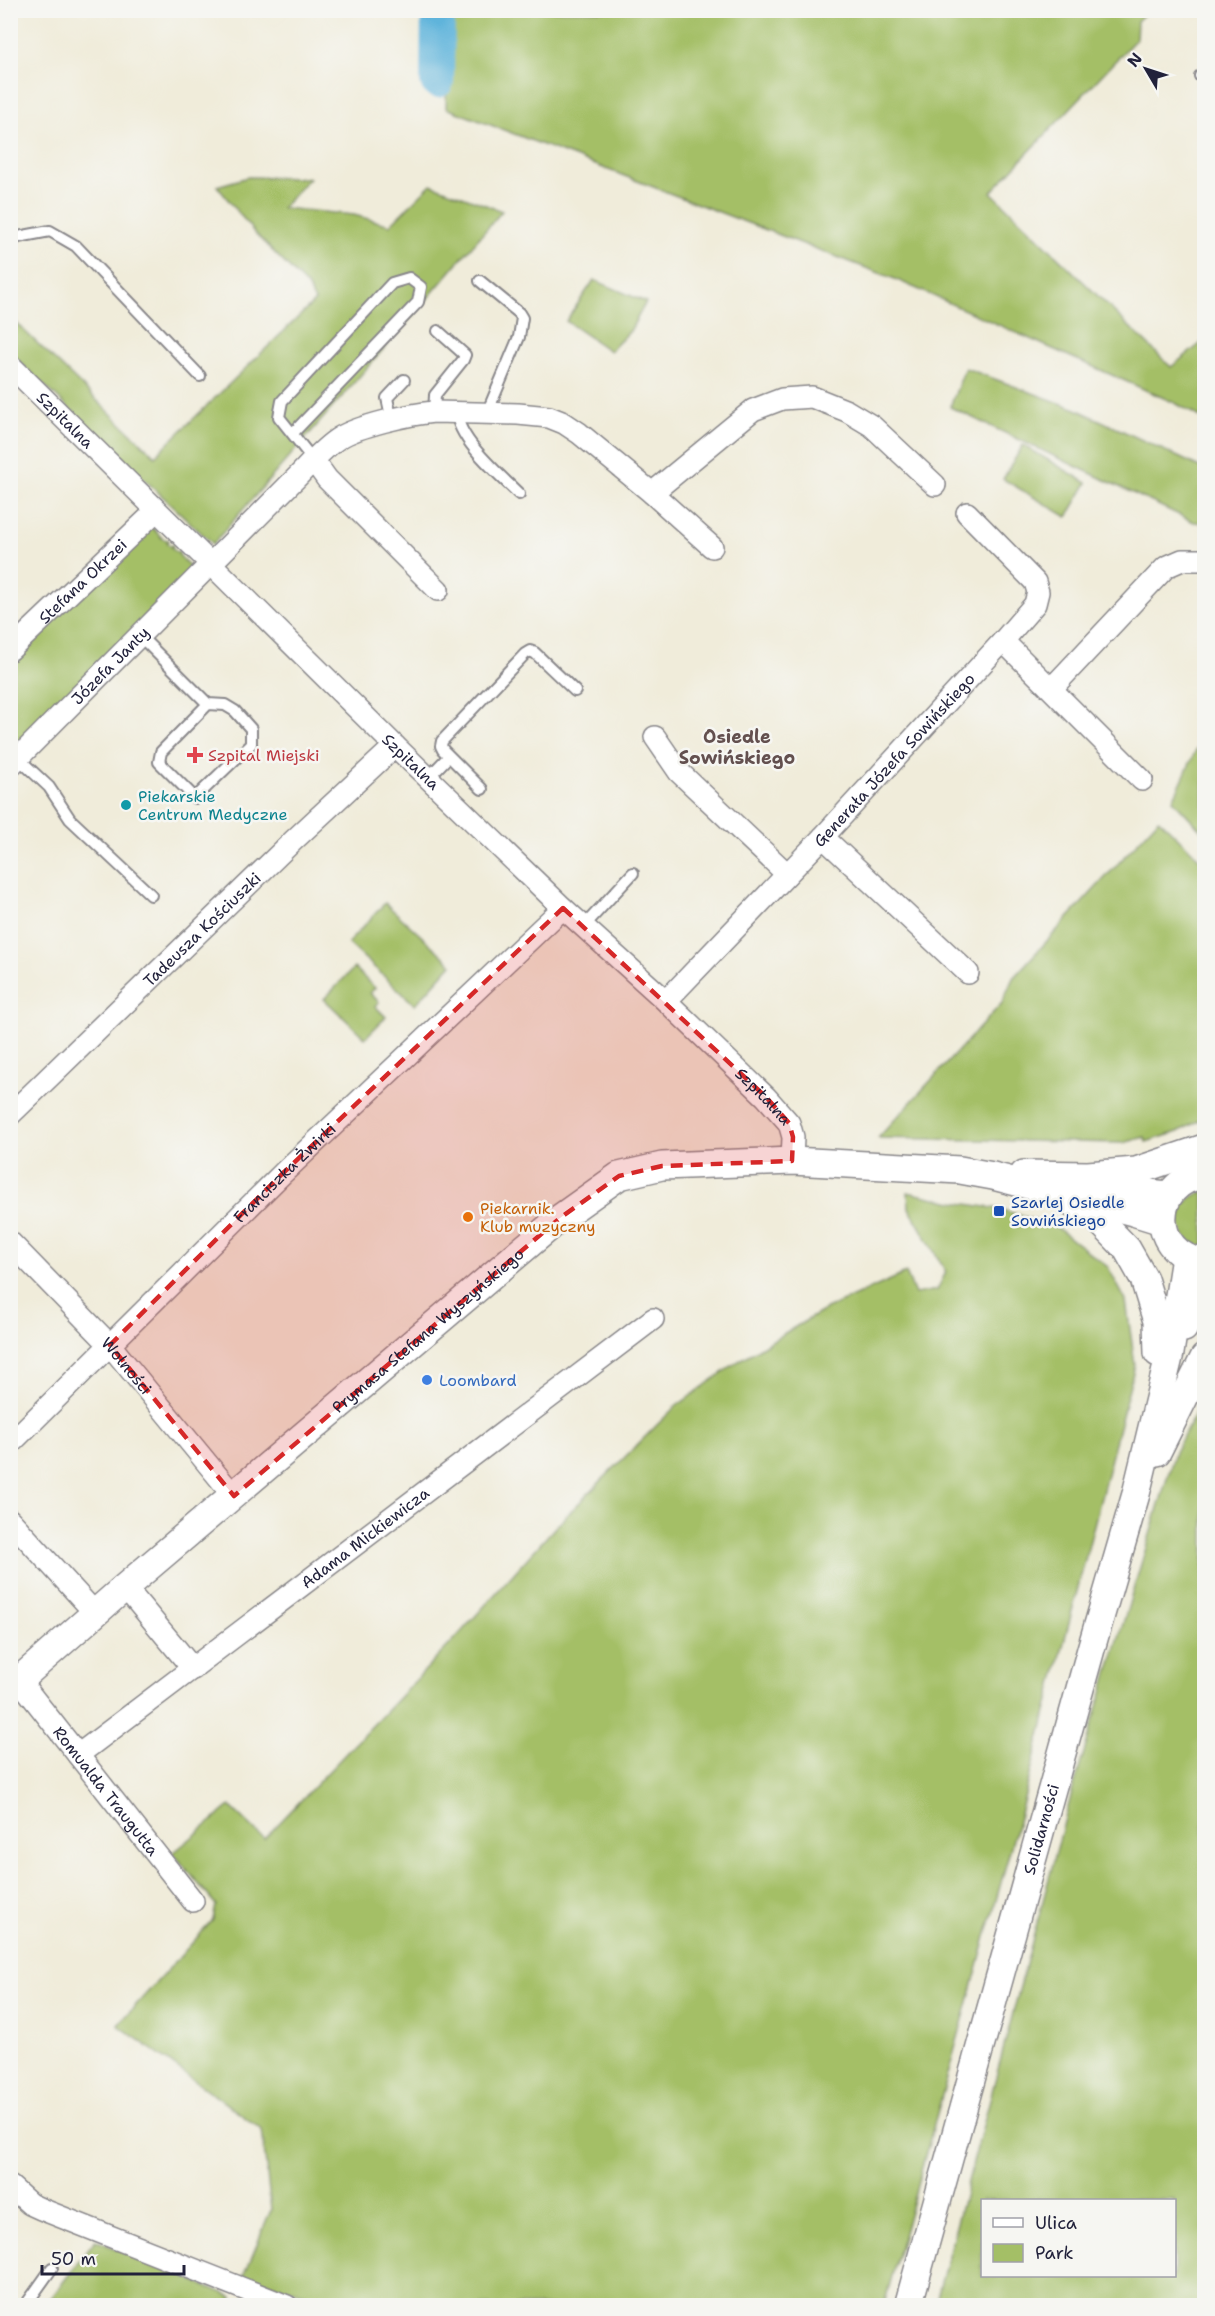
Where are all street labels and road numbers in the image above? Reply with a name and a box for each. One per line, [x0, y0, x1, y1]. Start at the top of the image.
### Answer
street label: Szpitalna [32, 387, 98, 453]
street label: Stefana Okrzei [34, 534, 131, 628]
street label: Józefa Janty [67, 622, 154, 709]
street label: Generała Józefa Sowińskiego [809, 669, 980, 852]
street label: Szpitalna [378, 729, 444, 795]
street label: Tadeusza Kościuszki [139, 868, 266, 991]
street label: Szpitalna [731, 1063, 796, 1130]
street label: Franciszka Żwirki [229, 1118, 341, 1227]
street label: Prymasa Stefana Wyszyńskiego [328, 1243, 528, 1418]
street label: Wolności [97, 1333, 156, 1399]
street label: Adama Mickiewicza [297, 1483, 433, 1593]
street label: Romualda Traugutta [48, 1722, 163, 1860]
street label: Solidarności [1019, 1782, 1064, 1877]

